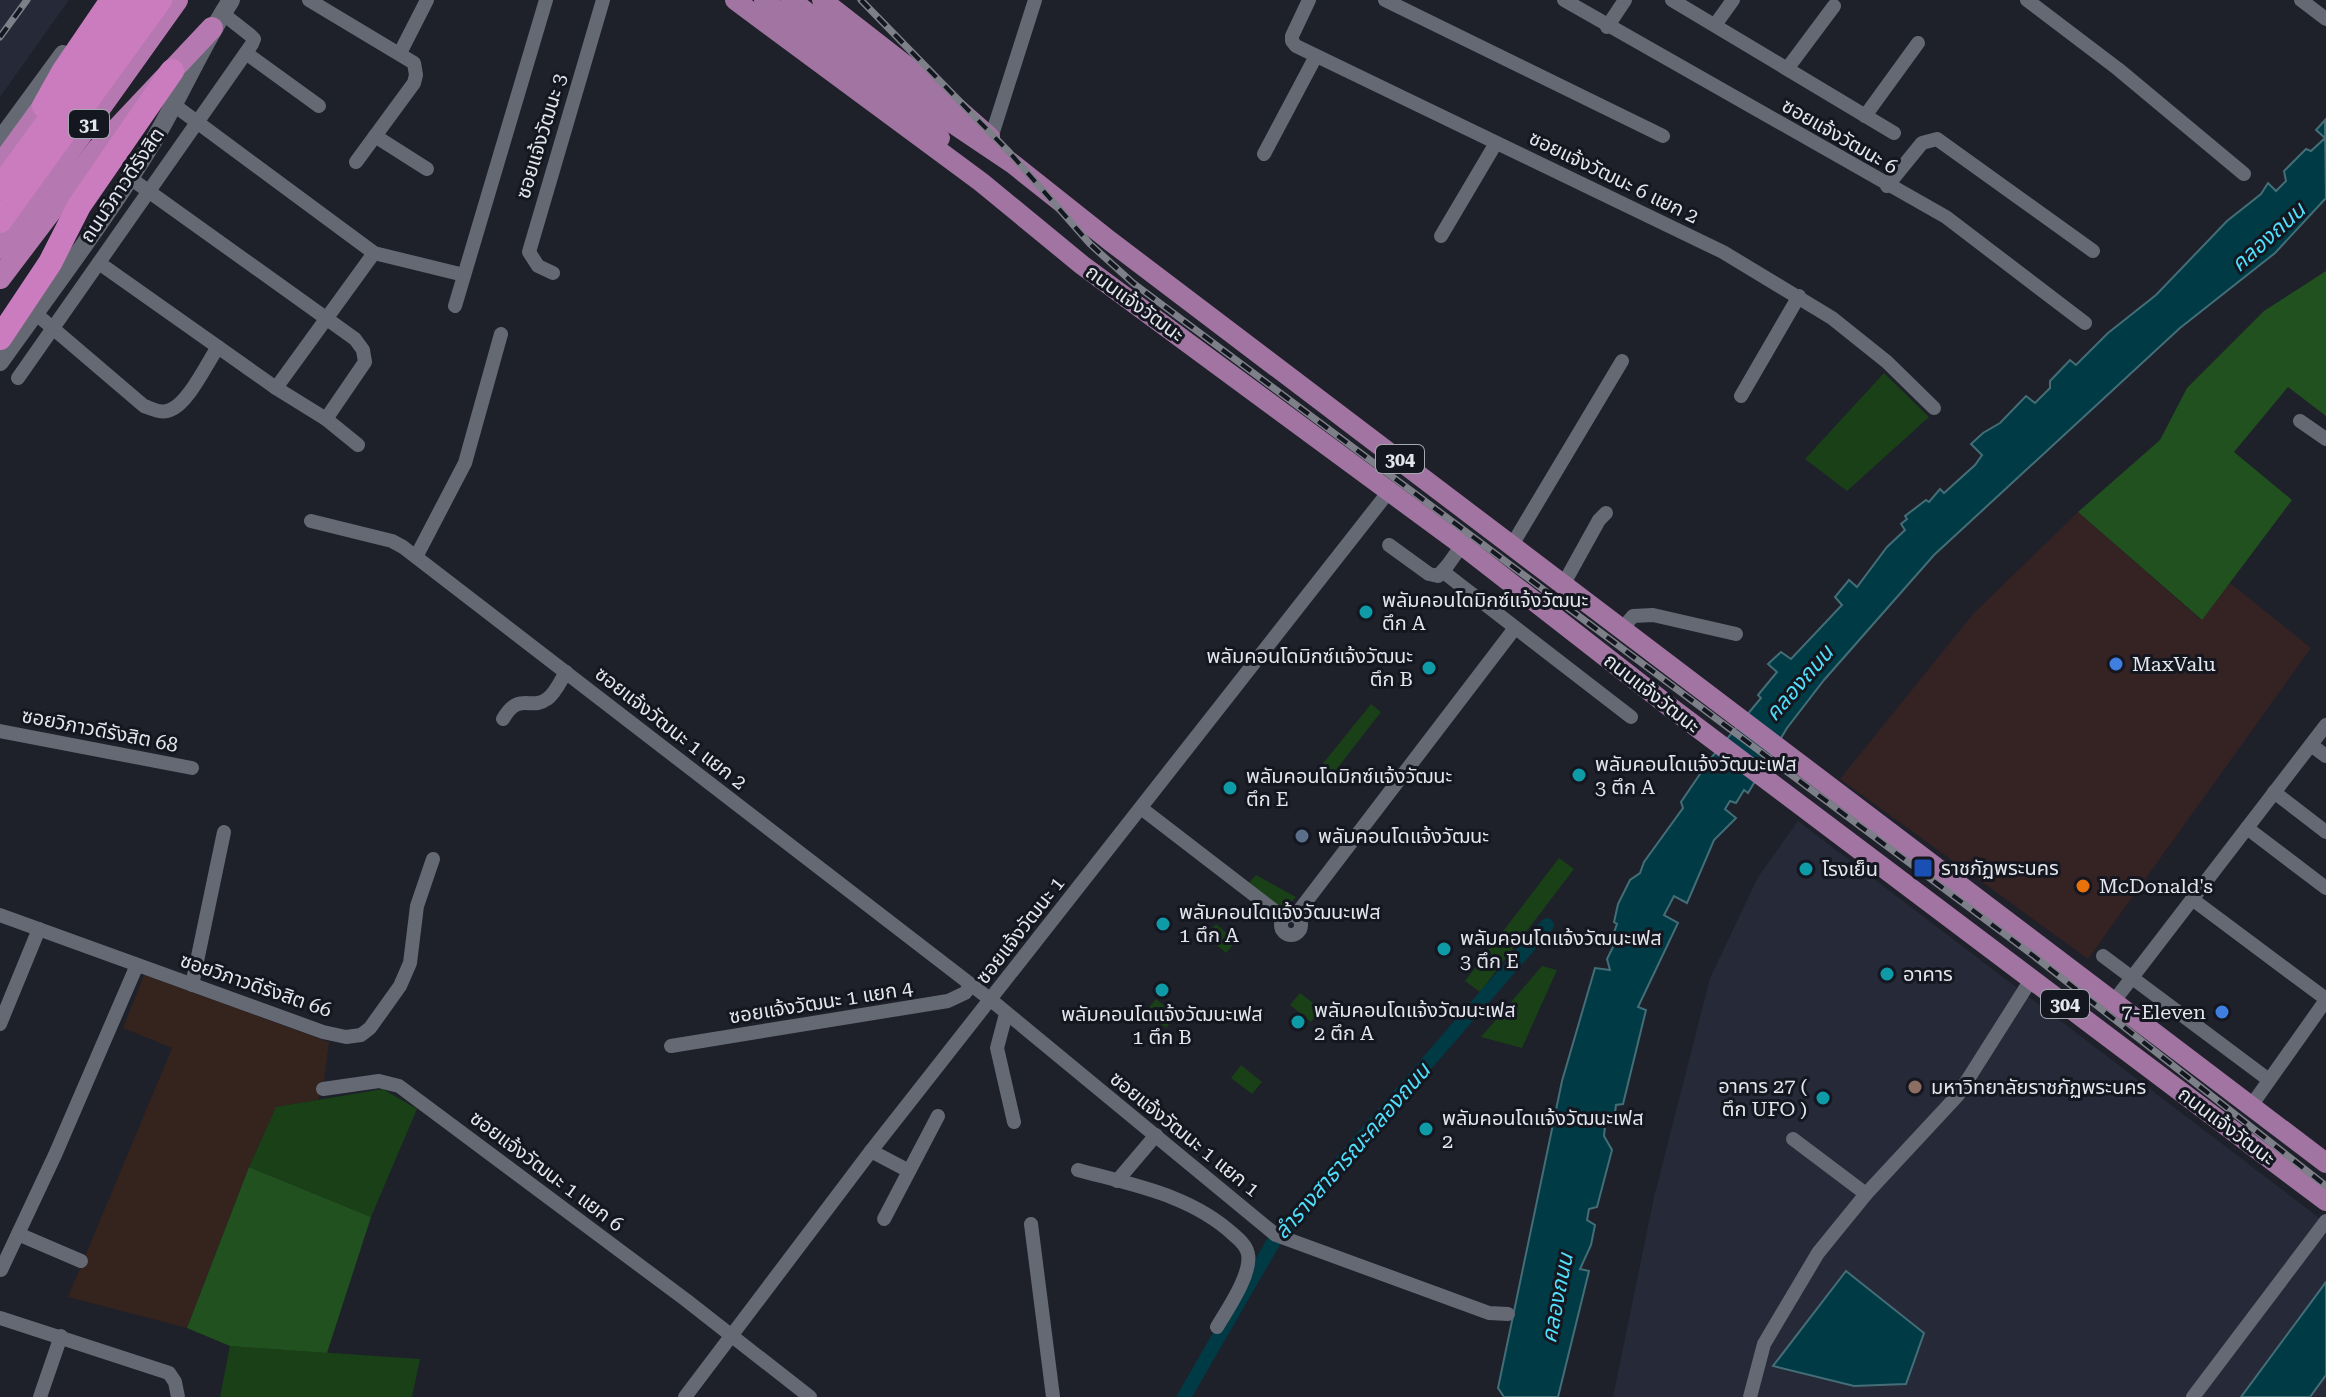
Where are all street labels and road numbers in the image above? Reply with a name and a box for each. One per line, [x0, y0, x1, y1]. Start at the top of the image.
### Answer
street label: ซอยแจ้งวัฒนะ 3 [511, 70, 571, 202]
street label: ซอยแจ้งวัฒนะ 6 [1778, 93, 1902, 179]
road number: 31 [69, 110, 109, 138]
street label: ถนนวิภาวดีรังสิต [75, 123, 169, 247]
street label: ซอยแจ้งวัฒนะ 6 แยก 2 [1525, 125, 1703, 229]
street label: ถนนแจ้งวัฒนะ [1081, 259, 1189, 347]
road number: 304 [1376, 445, 1424, 473]
street label: ถนนแจ้งวัฒนะ [1599, 648, 1705, 738]
street label: ซอยแจ้งวัฒนะ 1 แยก 2 [590, 661, 752, 795]
street label: ซอยวิภาวดีรังสิต 68 [20, 703, 180, 757]
street label: ซอยแจ้งวัฒนะ 1 [971, 871, 1069, 989]
street label: ซอยวิภาวดีรังสิต 66 [177, 948, 335, 1022]
street label: ซอยแจ้งวัฒนะ 1 แยก 4 [727, 975, 915, 1028]
road number: 304 [2041, 990, 2089, 1018]
street label: ซอยแจ้งวัฒนะ 1 แยก 1 [1105, 1066, 1265, 1202]
street label: ถนนแจ้งวัฒนะ [2174, 1082, 2280, 1170]
street label: ซอยแจ้งวัฒนะ 1 แยก 6 [466, 1106, 628, 1236]

